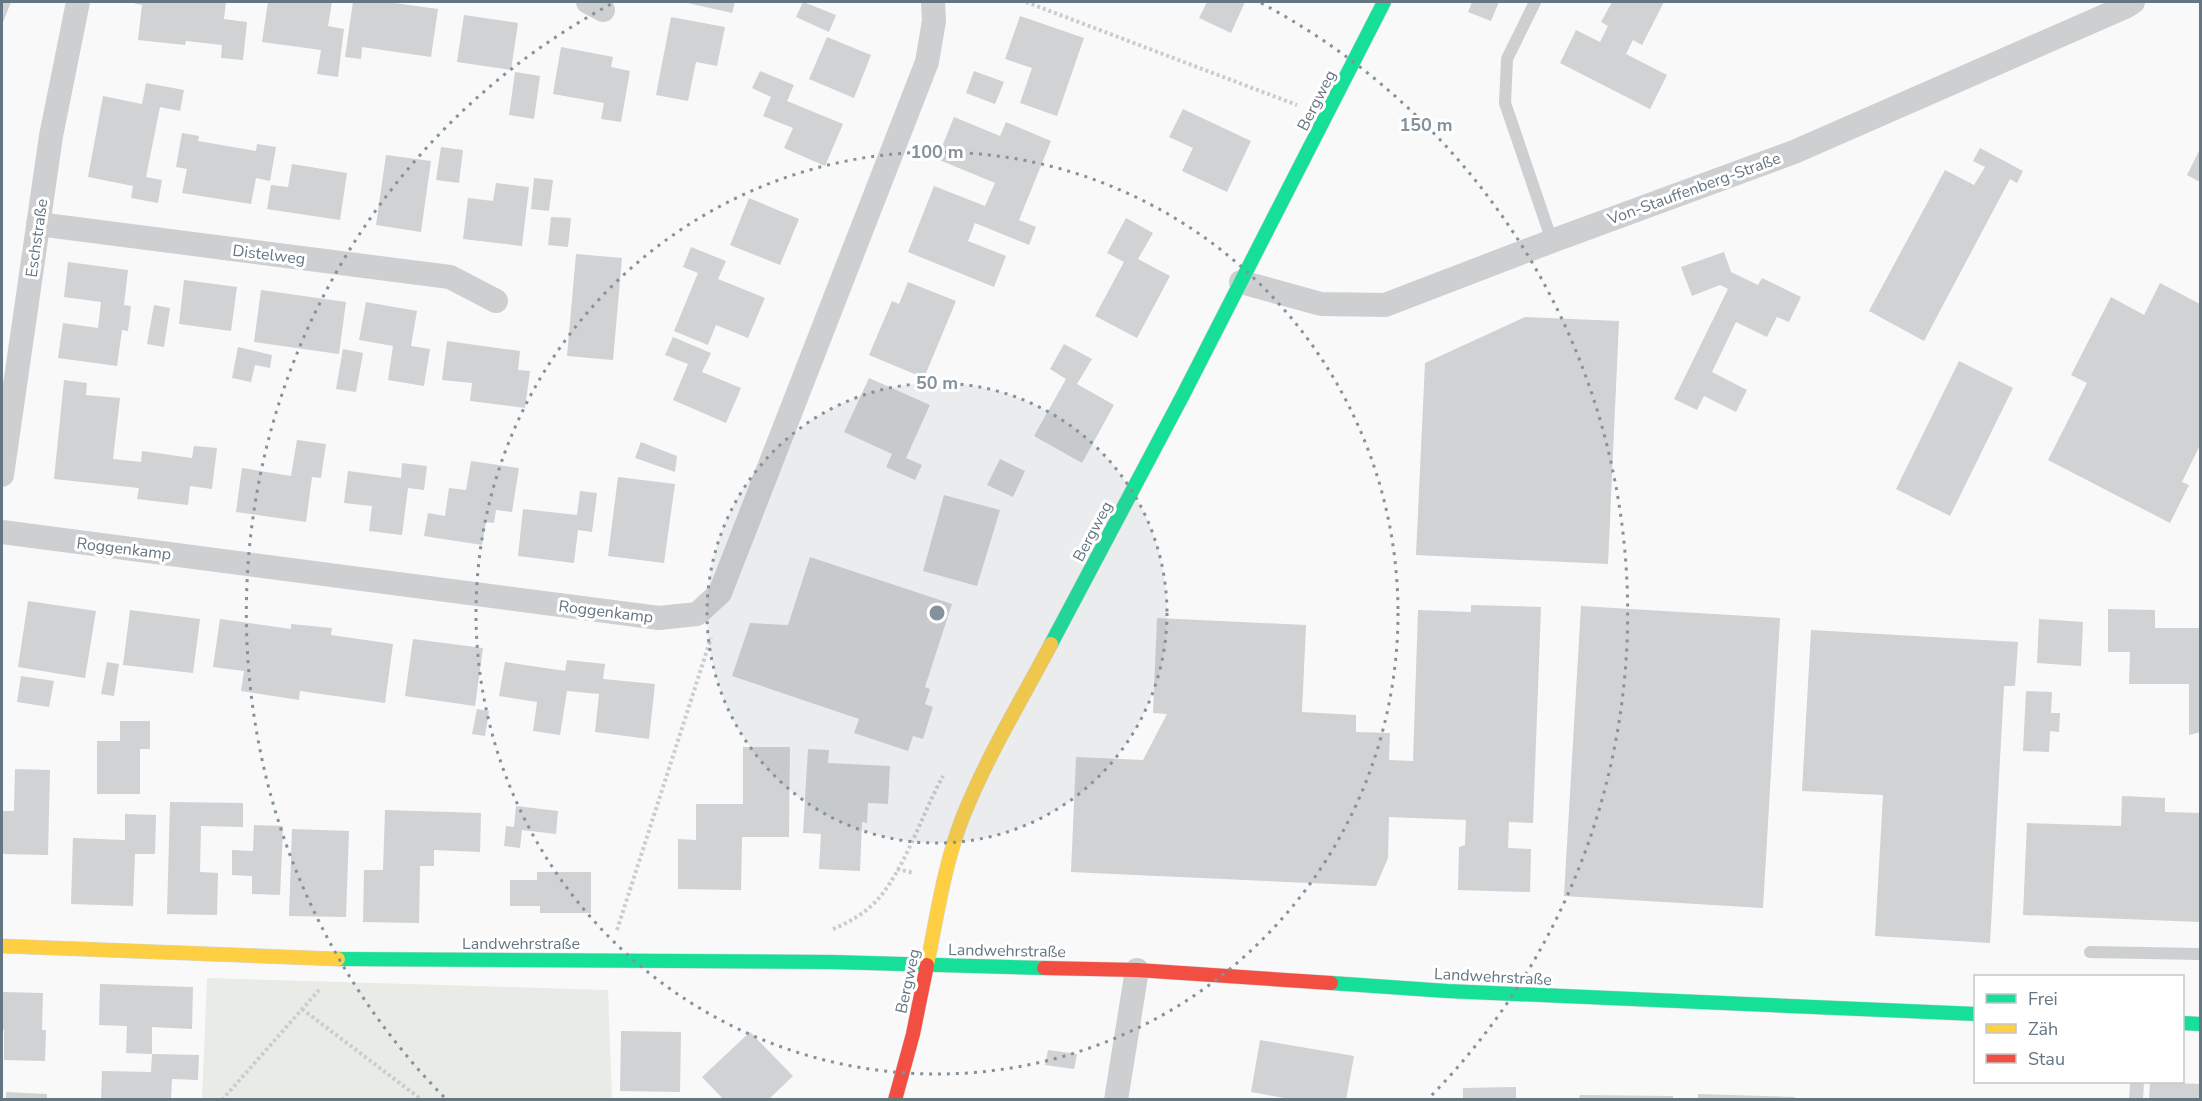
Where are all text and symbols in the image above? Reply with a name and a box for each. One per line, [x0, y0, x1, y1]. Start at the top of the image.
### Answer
street label: Bergweg [1292, 66, 1342, 135]
text: 150 m [1399, 113, 1453, 137]
text: 100 m [910, 140, 964, 164]
street label: Von-Stauffenberg-Straße [1604, 147, 1784, 231]
street label: Eschstraße [21, 197, 53, 279]
street label: Distelweg [231, 240, 306, 270]
text: 50 m [916, 371, 958, 395]
street label: Bergweg [1068, 497, 1118, 566]
street label: Roggenkamp [75, 532, 172, 566]
street label: Roggenkamp [557, 595, 654, 629]
centre of rings [927, 603, 947, 623]
street label: Landwehrstraße [462, 933, 580, 955]
street label: Landwehrstraße [948, 939, 1066, 963]
street label: Bergweg [890, 947, 926, 1016]
street label: Landwehrstraße [1434, 963, 1552, 991]
legend [1974, 975, 2184, 1083]
text: Frei [2028, 987, 2058, 1011]
text: Zäh [2028, 1017, 2058, 1041]
text: Stau [2028, 1047, 2065, 1071]

